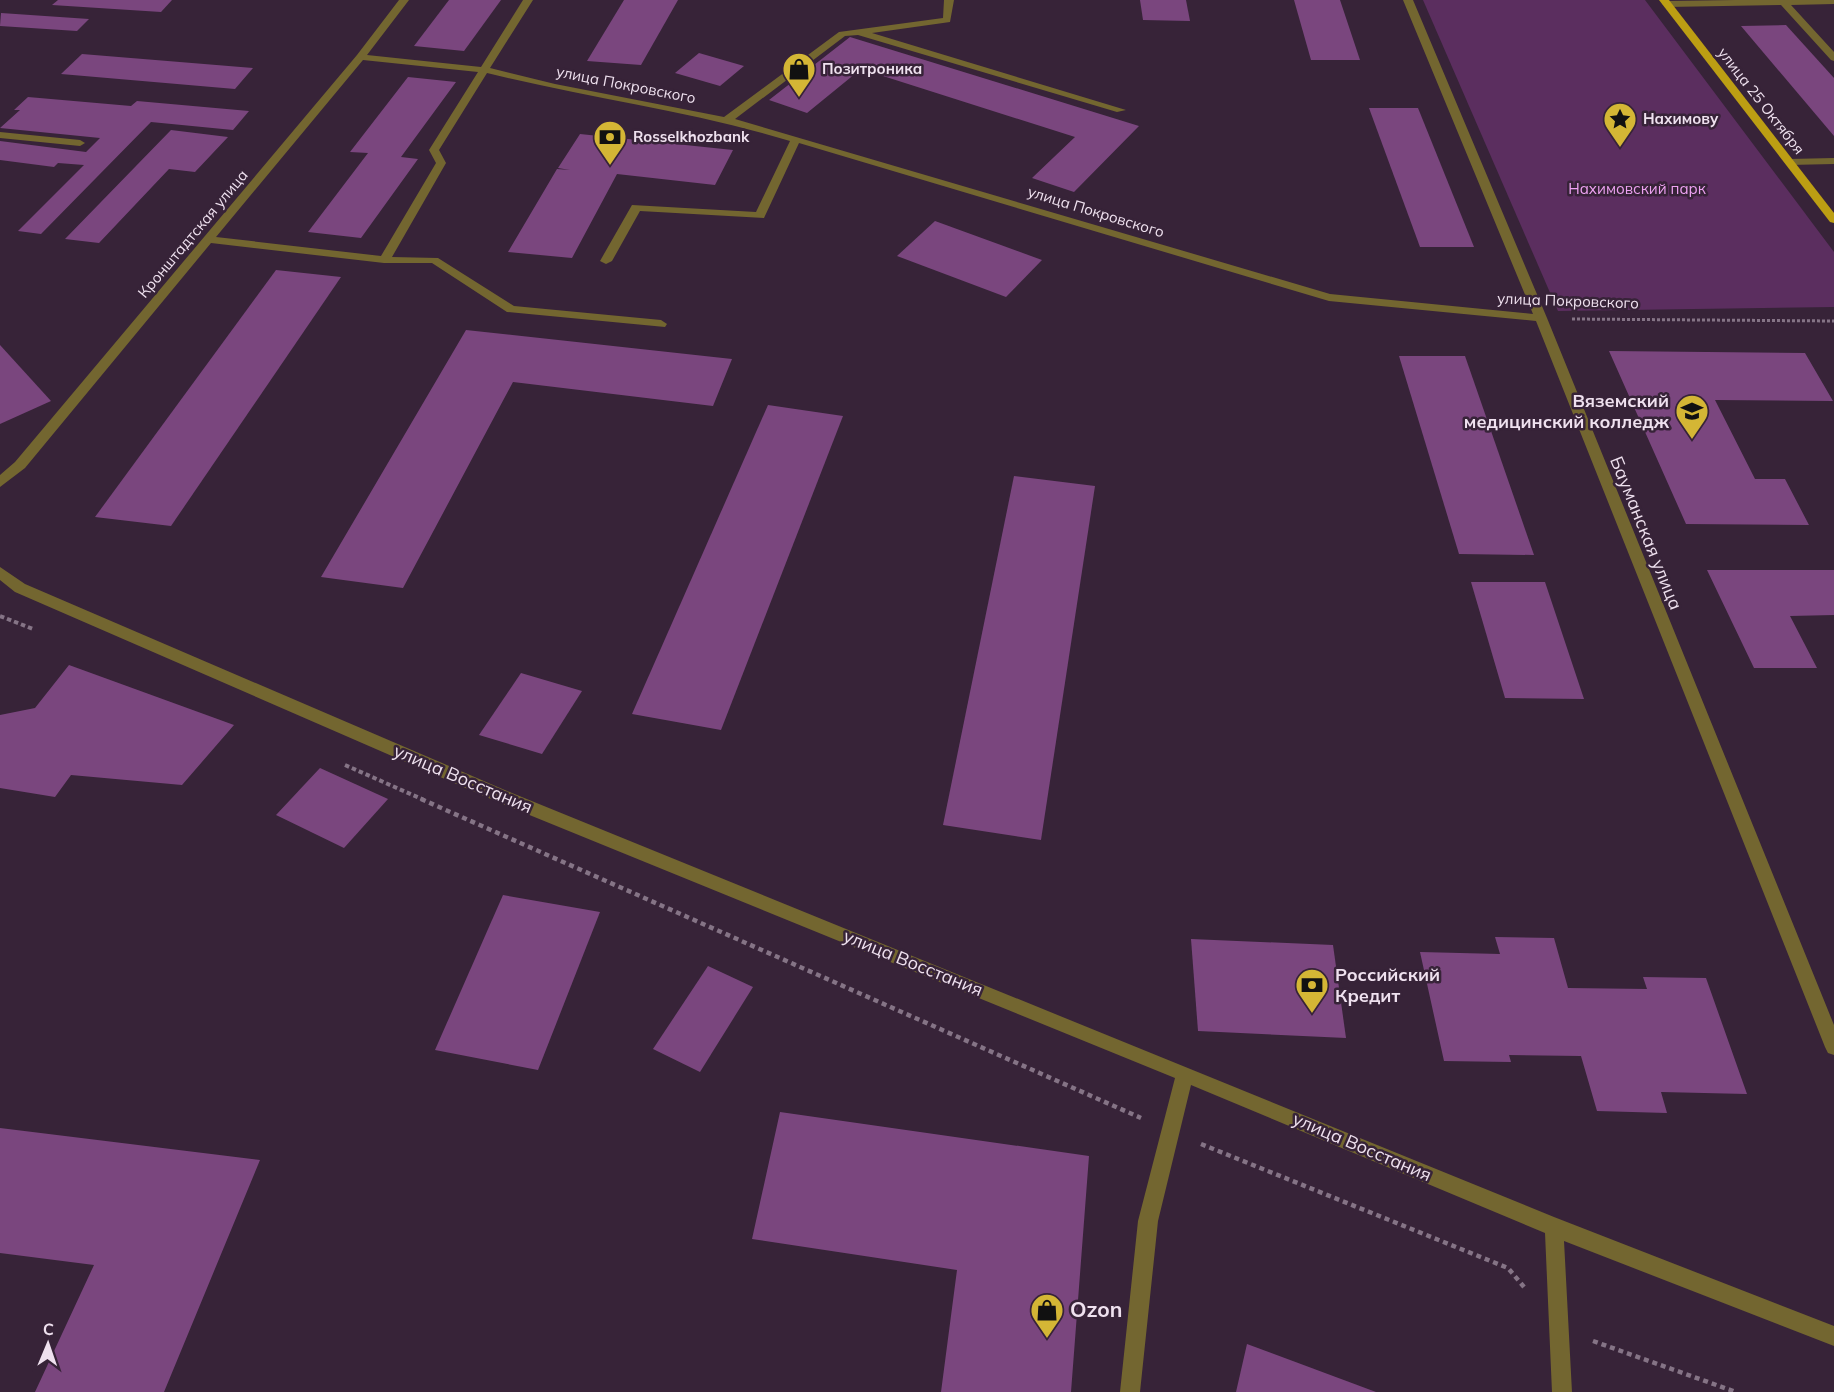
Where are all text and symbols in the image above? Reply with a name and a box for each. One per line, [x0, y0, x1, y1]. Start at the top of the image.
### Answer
street label: улица 25 Октября [1714, 43, 1809, 158]
shop icon: Позитроника [781, 51, 817, 98]
place label: Позитроника [822, 59, 922, 78]
street label: улица Покровского [555, 62, 698, 107]
place icon: Нахимову [1602, 101, 1638, 148]
place label: Нахимову [1643, 109, 1719, 128]
bank icon: Rosselkhozbank [592, 119, 628, 166]
place label: Rosselkhozbank [633, 127, 750, 146]
street label: Кронштадтская улица [133, 166, 252, 302]
park label: Нахимовский парк [1568, 179, 1707, 198]
street label: улица Покровского [1026, 182, 1167, 241]
street label: улица Покровского [1497, 289, 1639, 312]
place label: Вяземский медицинский колледж [1464, 389, 1670, 433]
school or university icon: Вяземский медицинский колледж [1674, 393, 1710, 440]
street label: Бауманская улица [1605, 453, 1688, 613]
street label: улица Восстания [390, 739, 536, 818]
street label: улица Восстания [840, 924, 986, 1001]
place label: Российский Кредит [1335, 963, 1440, 1007]
bank icon: Российский Кредит [1294, 967, 1330, 1014]
street label: улица Восстания [1289, 1107, 1435, 1186]
shop icon: Ozon [1029, 1292, 1065, 1339]
place label: Ozon [1070, 1296, 1122, 1322]
north arrow [18, 1314, 78, 1374]
text: С [43, 1319, 54, 1339]

